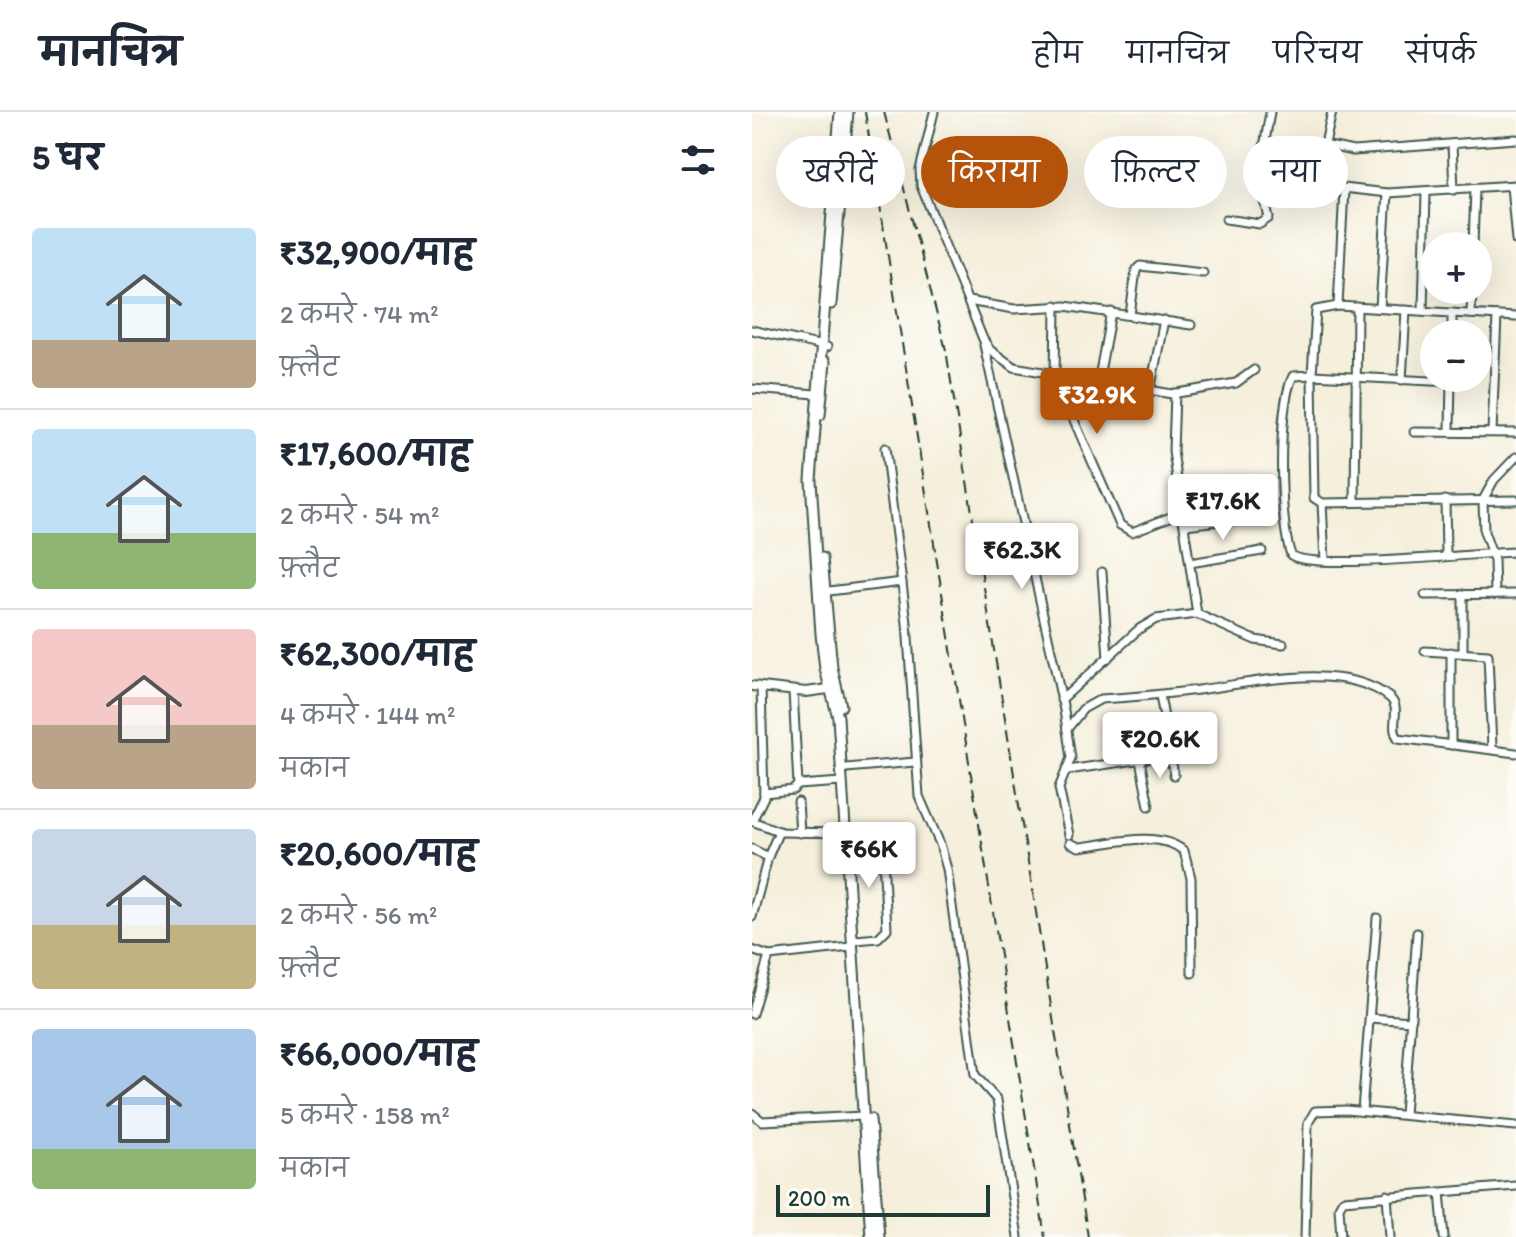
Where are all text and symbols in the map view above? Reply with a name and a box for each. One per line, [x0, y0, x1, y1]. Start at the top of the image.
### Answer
text: मानचित्र [40, 29, 181, 75]
text: होम [1033, 36, 1082, 70]
text: मानचित्र [1126, 36, 1229, 70]
text: परिचय [1273, 36, 1362, 70]
text: संपर्क [1406, 36, 1476, 70]
chip: खरीदें [776, 136, 905, 208]
chip: किराया [921, 136, 1068, 208]
chip: फ़िल्टर [1084, 136, 1227, 208]
chip: नया [1243, 136, 1348, 208]
text: 5 घर [32, 137, 103, 178]
icon: filters [676, 138, 720, 182]
text: ₹32,900/माह [280, 232, 475, 273]
map controls [1420, 232, 1492, 392]
button: + [1420, 232, 1492, 304]
icon: home [96, 260, 192, 356]
text: 2 कमरे · 74 m² [280, 298, 439, 330]
button: − [1420, 320, 1492, 392]
text: फ़्लैट [280, 351, 339, 383]
pin: ₹32.9K [1032, 368, 1162, 436]
text: ₹32.9K [1058, 378, 1136, 410]
text: ₹17,600/माह [280, 433, 471, 474]
icon: home [96, 461, 192, 557]
pin: ₹17.6K [1158, 474, 1288, 542]
text: ₹17.6K [1186, 484, 1260, 516]
text: 2 कमरे · 54 m² [280, 499, 439, 531]
pin: ₹62.3K [957, 523, 1087, 591]
text: ₹62.3K [983, 533, 1061, 565]
text: फ़्लैट [280, 552, 339, 584]
text: ₹62,300/माह [280, 633, 475, 674]
icon: home [96, 661, 192, 757]
text: 4 कमरे · 144 m² [280, 699, 455, 731]
pin: ₹20.6K [1095, 712, 1225, 780]
text: ₹20.6K [1120, 722, 1200, 754]
text: मकान [280, 752, 349, 784]
pin: ₹66K [822, 822, 916, 890]
text: ₹66K [841, 832, 897, 864]
text: ₹20,600/माह [280, 833, 477, 874]
icon: home [96, 861, 192, 957]
text: 2 कमरे · 56 m² [280, 899, 437, 931]
text: फ़्लैट [280, 952, 339, 984]
text: ₹66,000/माह [280, 1033, 478, 1074]
icon: home [96, 1061, 192, 1157]
text: 5 कमरे · 158 m² [280, 1099, 450, 1131]
text: मकान [280, 1152, 349, 1184]
scale bar [776, 1181, 990, 1217]
text: 200 m [788, 1185, 850, 1212]

